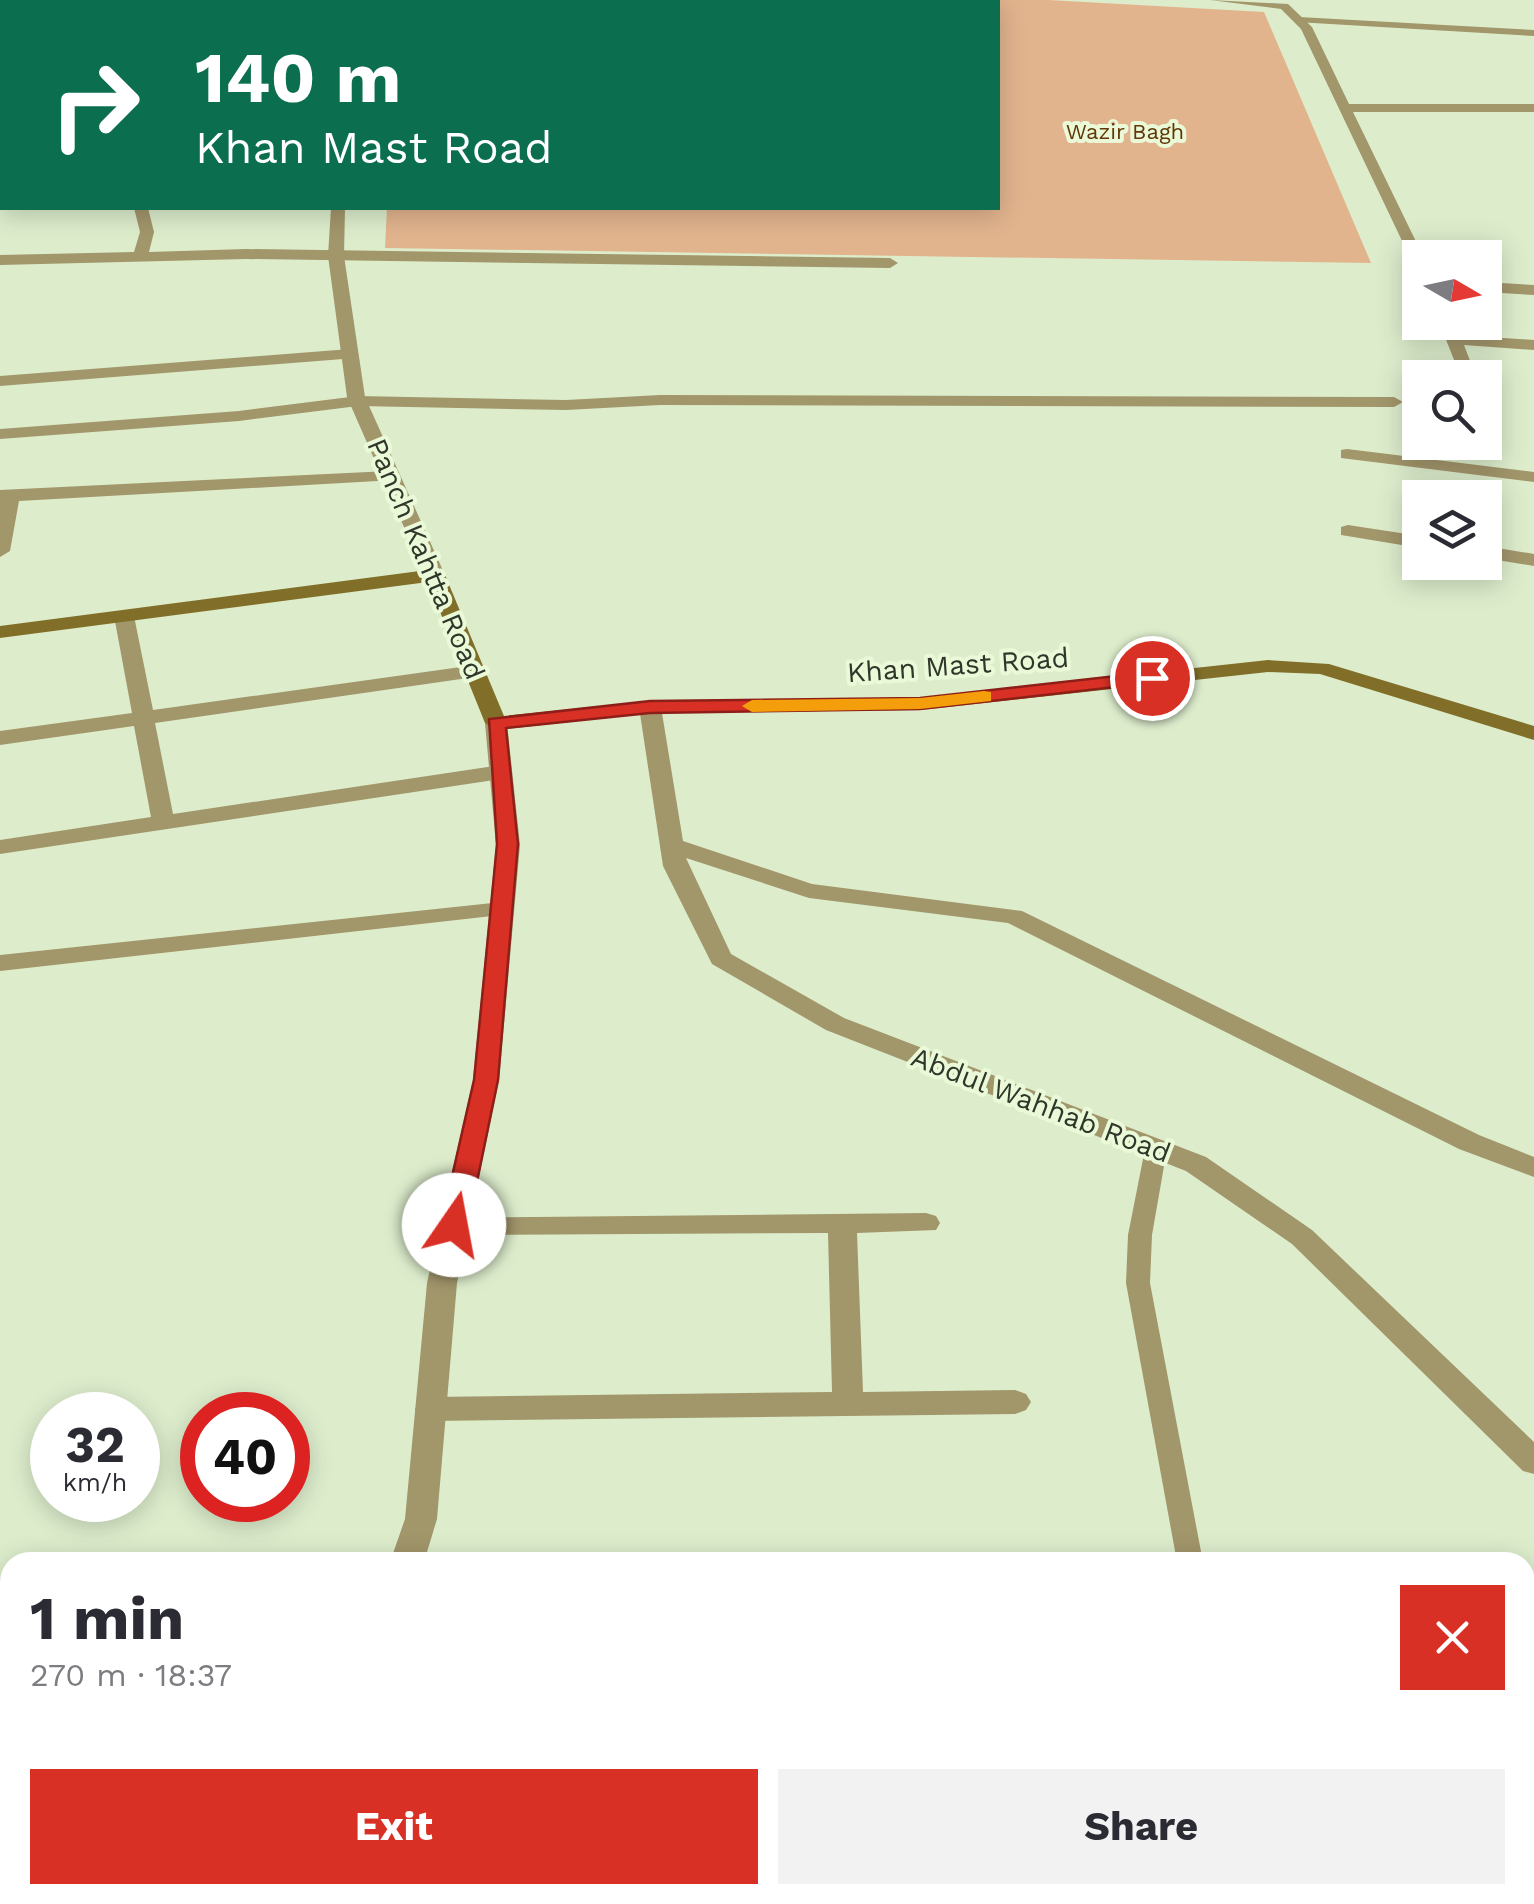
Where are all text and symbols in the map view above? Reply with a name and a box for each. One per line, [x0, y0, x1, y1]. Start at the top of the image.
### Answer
text: 140 m [195, 37, 401, 119]
icon: right [30, 40, 160, 170]
park label: Wazir Bagh [1066, 119, 1184, 144]
text: Khan Mast Road [195, 121, 552, 174]
north arrow [1402, 240, 1502, 340]
map controls [1402, 240, 1502, 580]
button: search [1402, 360, 1502, 460]
street label: Panch Kahtta Road [360, 434, 492, 684]
button: layers [1402, 480, 1502, 580]
pin [1110, 636, 1195, 721]
street label: Khan Mast Road [846, 641, 1070, 689]
icon: arrive [1125, 651, 1180, 706]
street label: Abdul Wahhab Road [907, 1040, 1175, 1170]
position arrow [402, 1173, 506, 1277]
speed limit sign: 40 [180, 1392, 310, 1522]
text: 32 [65, 1415, 125, 1474]
text: km/h [63, 1468, 127, 1497]
text: 1 min [30, 1583, 184, 1654]
button: close [1400, 1585, 1505, 1690]
text: 270 m · 18:37 [30, 1656, 232, 1694]
button: Exit [30, 1769, 758, 1884]
button: Share [778, 1769, 1505, 1884]

